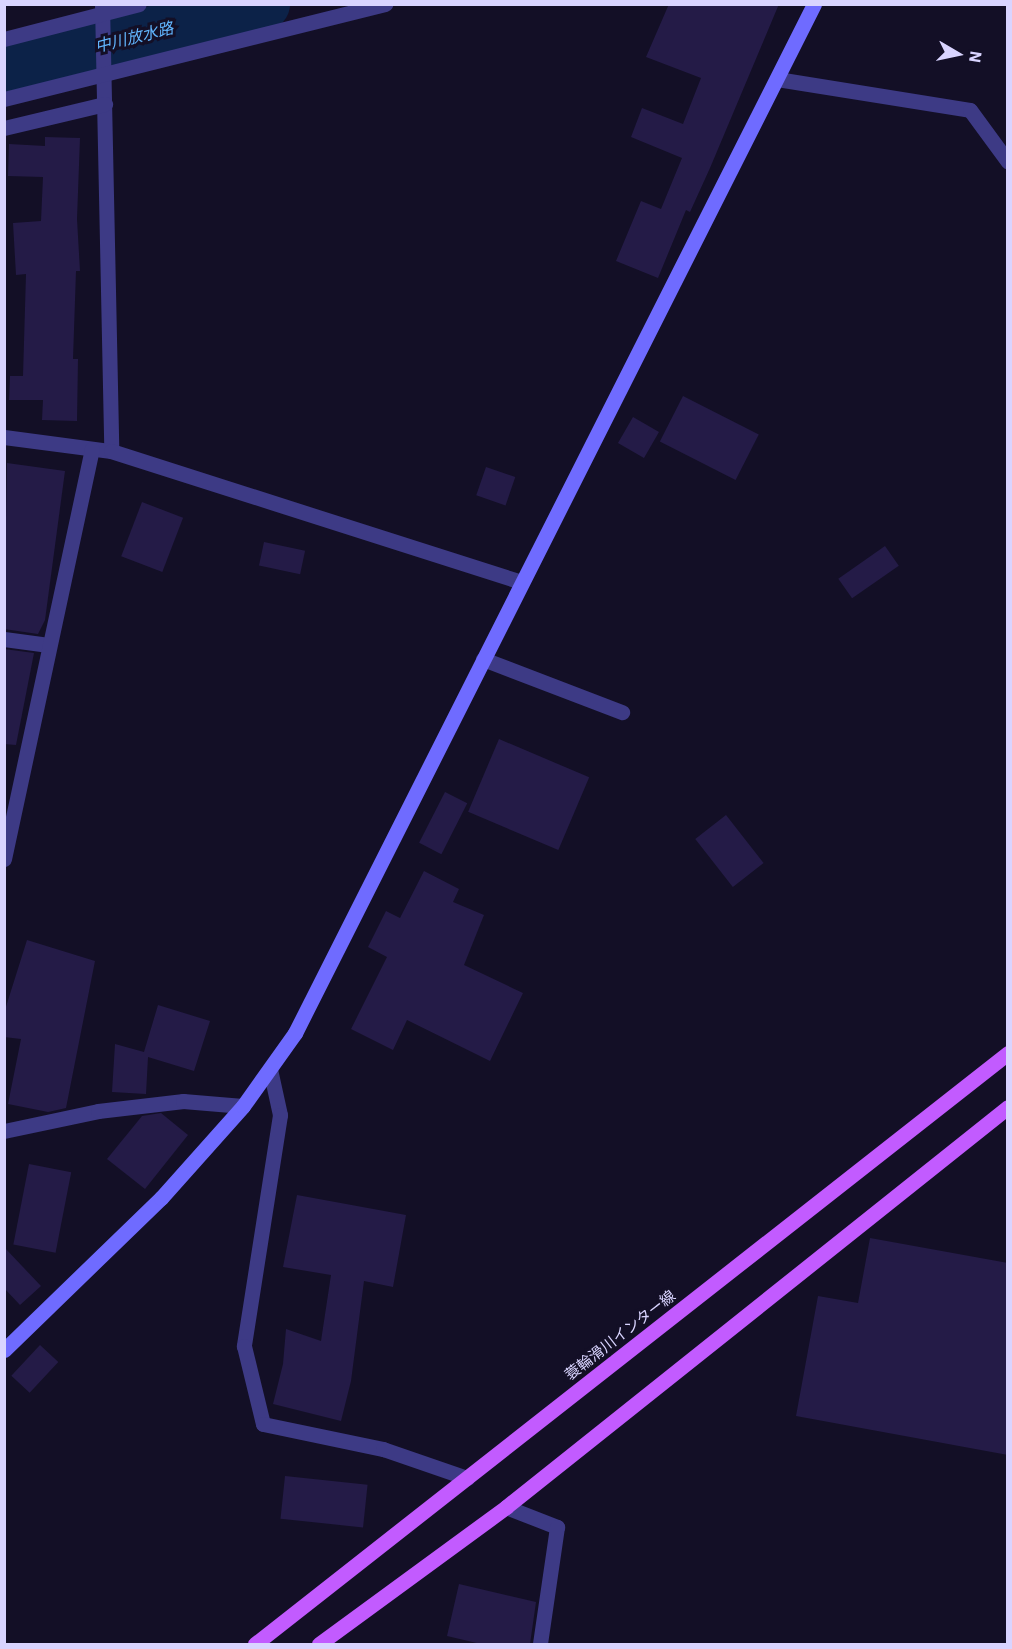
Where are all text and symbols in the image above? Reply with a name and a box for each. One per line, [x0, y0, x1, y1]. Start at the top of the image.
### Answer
water label: 中川放水路 [93, 18, 175, 56]
north arrow [928, 24, 988, 84]
text: N [965, 50, 987, 64]
street label: 蓑輪滑川インター線 [561, 1286, 679, 1384]

